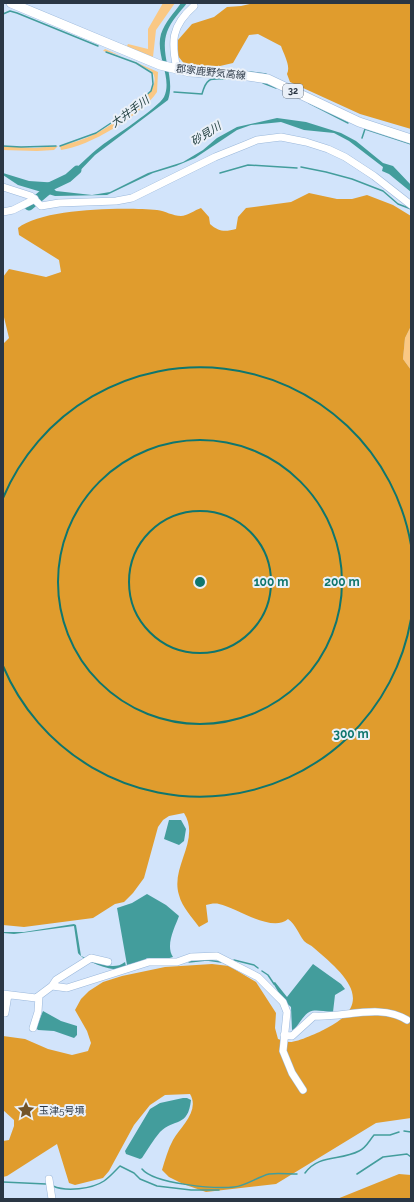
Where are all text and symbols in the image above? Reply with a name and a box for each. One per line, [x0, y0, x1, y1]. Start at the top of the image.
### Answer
street label: 郡家鹿野気高線 [176, 63, 246, 81]
road number: 32 [283, 84, 303, 98]
water label: 大井手川 [108, 93, 152, 130]
water label: 砂見川 [189, 119, 224, 148]
centre of rings [193, 575, 207, 589]
text: 100 m [254, 575, 288, 589]
text: 200 m [324, 575, 360, 589]
text: 300 m [333, 727, 369, 741]
place icon: 玉津5号墳 [16, 1100, 36, 1120]
place label: 玉津5号墳 [39, 1105, 84, 1116]

